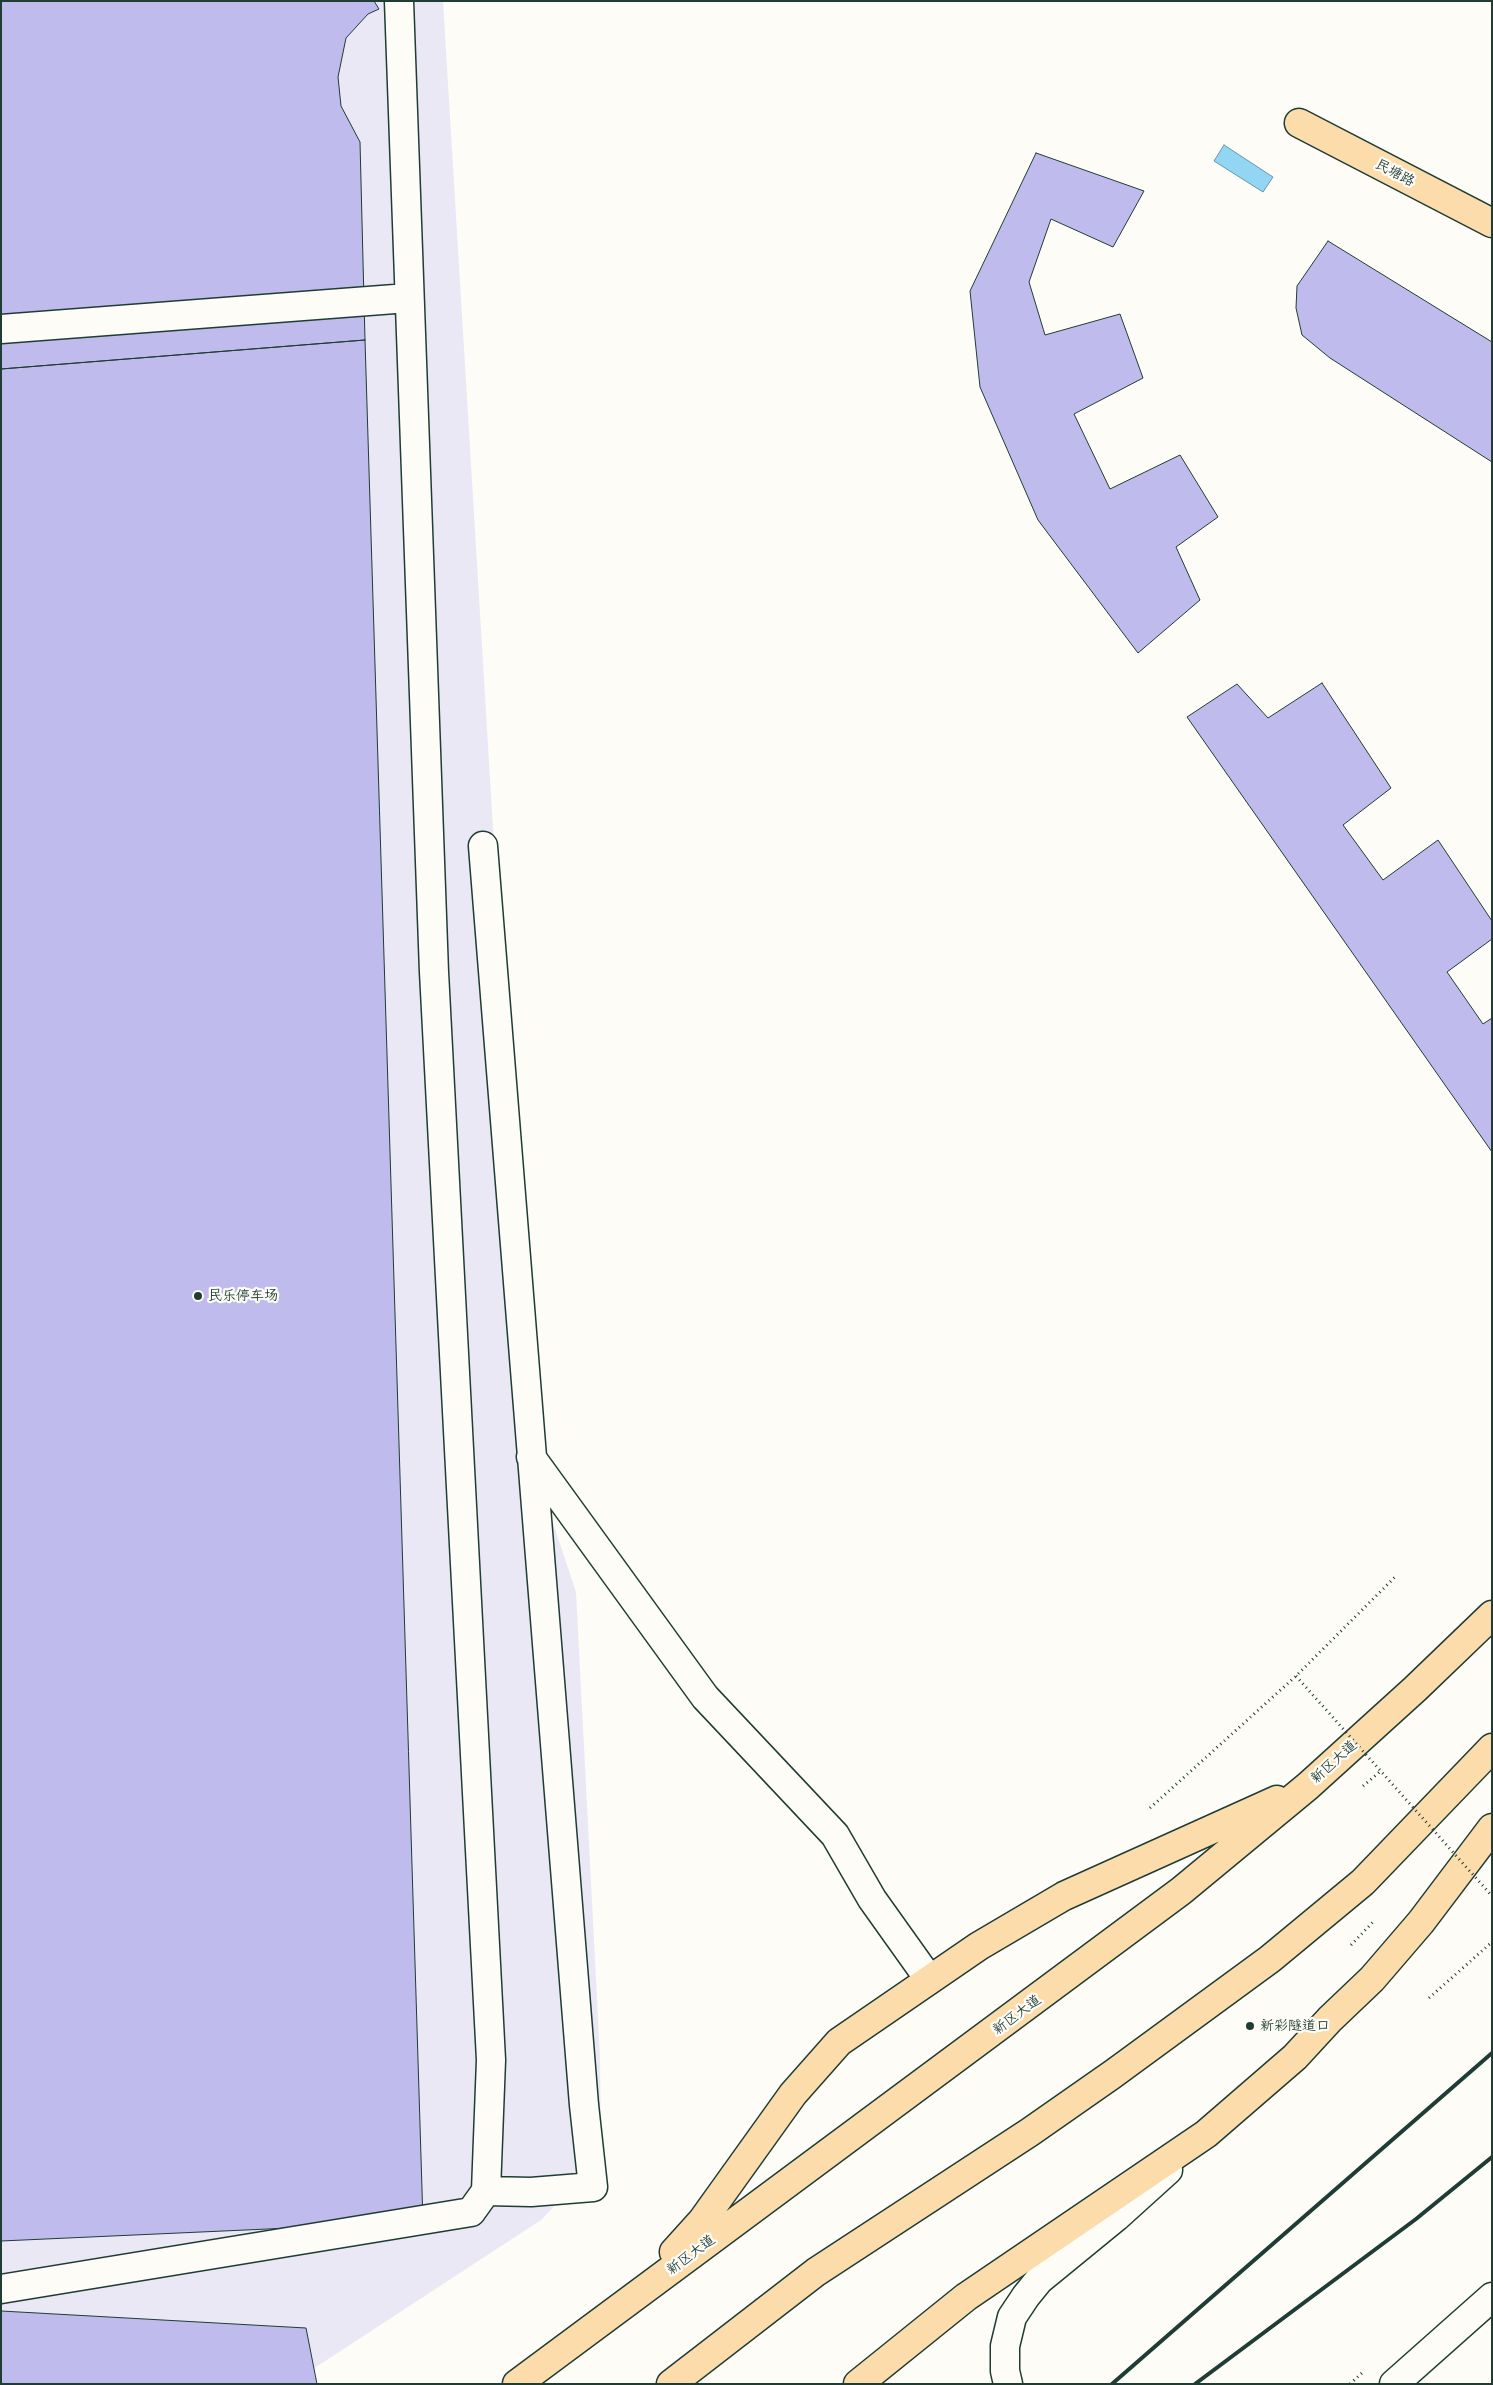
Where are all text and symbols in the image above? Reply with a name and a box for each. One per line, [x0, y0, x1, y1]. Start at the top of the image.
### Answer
street label: 民塘路 [1373, 156, 1417, 190]
place label: 民乐停车场 [208, 1288, 278, 1304]
marker: 民乐停车场 [192, 1290, 204, 1302]
street label: 新区大道 [1308, 1737, 1360, 1787]
street label: 新区大道 [990, 1991, 1044, 2039]
place label: 新彩隧道口 [1260, 2018, 1330, 2034]
marker: 新彩隧道口 [1244, 2020, 1256, 2032]
street label: 新区大道 [664, 2231, 718, 2279]

